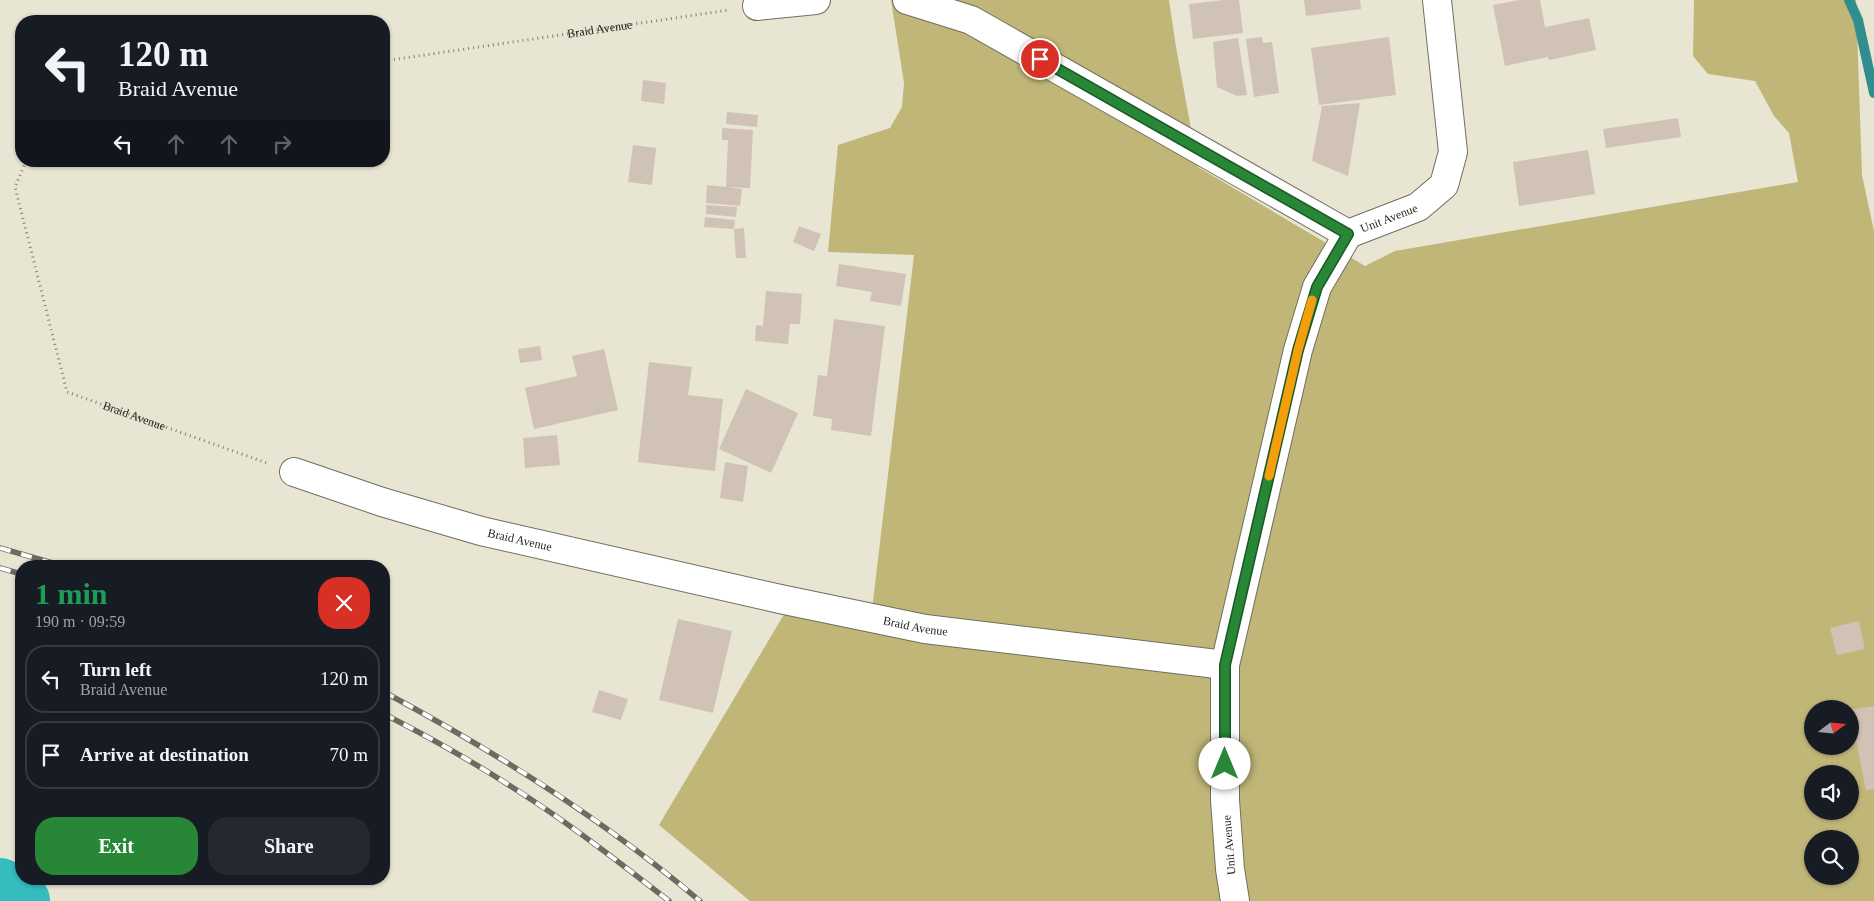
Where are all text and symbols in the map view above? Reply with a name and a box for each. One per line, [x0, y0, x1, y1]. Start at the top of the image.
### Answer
street label: Braid Avenue [566, 17, 633, 41]
icon: left [35, 35, 100, 100]
text: 120 m [118, 35, 208, 74]
pin [1019, 38, 1061, 80]
icon: arrive [1026, 45, 1054, 73]
text: Braid Avenue [118, 76, 238, 101]
icon: left [109, 130, 137, 158]
icon: ahead [162, 130, 190, 158]
icon: ahead [215, 130, 243, 158]
icon: right [268, 130, 296, 158]
street label: Unit Avenue [1358, 201, 1420, 236]
street label: Braid Avenue [101, 398, 167, 433]
street label: Braid Avenue [486, 526, 553, 554]
text: 1 min [35, 577, 108, 610]
button: close [318, 577, 370, 629]
text: 190 m · 09:59 [35, 613, 125, 630]
street label: Braid Avenue [882, 614, 949, 639]
text: Turn left [80, 659, 152, 680]
icon: left [37, 665, 65, 693]
text: 120 m [320, 668, 368, 689]
text: Braid Avenue [80, 681, 167, 698]
north arrow [1804, 700, 1859, 755]
map controls [1804, 700, 1859, 885]
position arrow [1198, 737, 1250, 789]
icon: arrive [37, 741, 65, 769]
text: Arrive at destination [80, 744, 249, 765]
text: 70 m [329, 744, 368, 765]
button: sound [1804, 765, 1859, 820]
street label: Unit Avenue [1219, 814, 1239, 876]
button: Exit [35, 817, 198, 875]
button: Share [208, 817, 370, 875]
button: search [1804, 830, 1859, 885]

